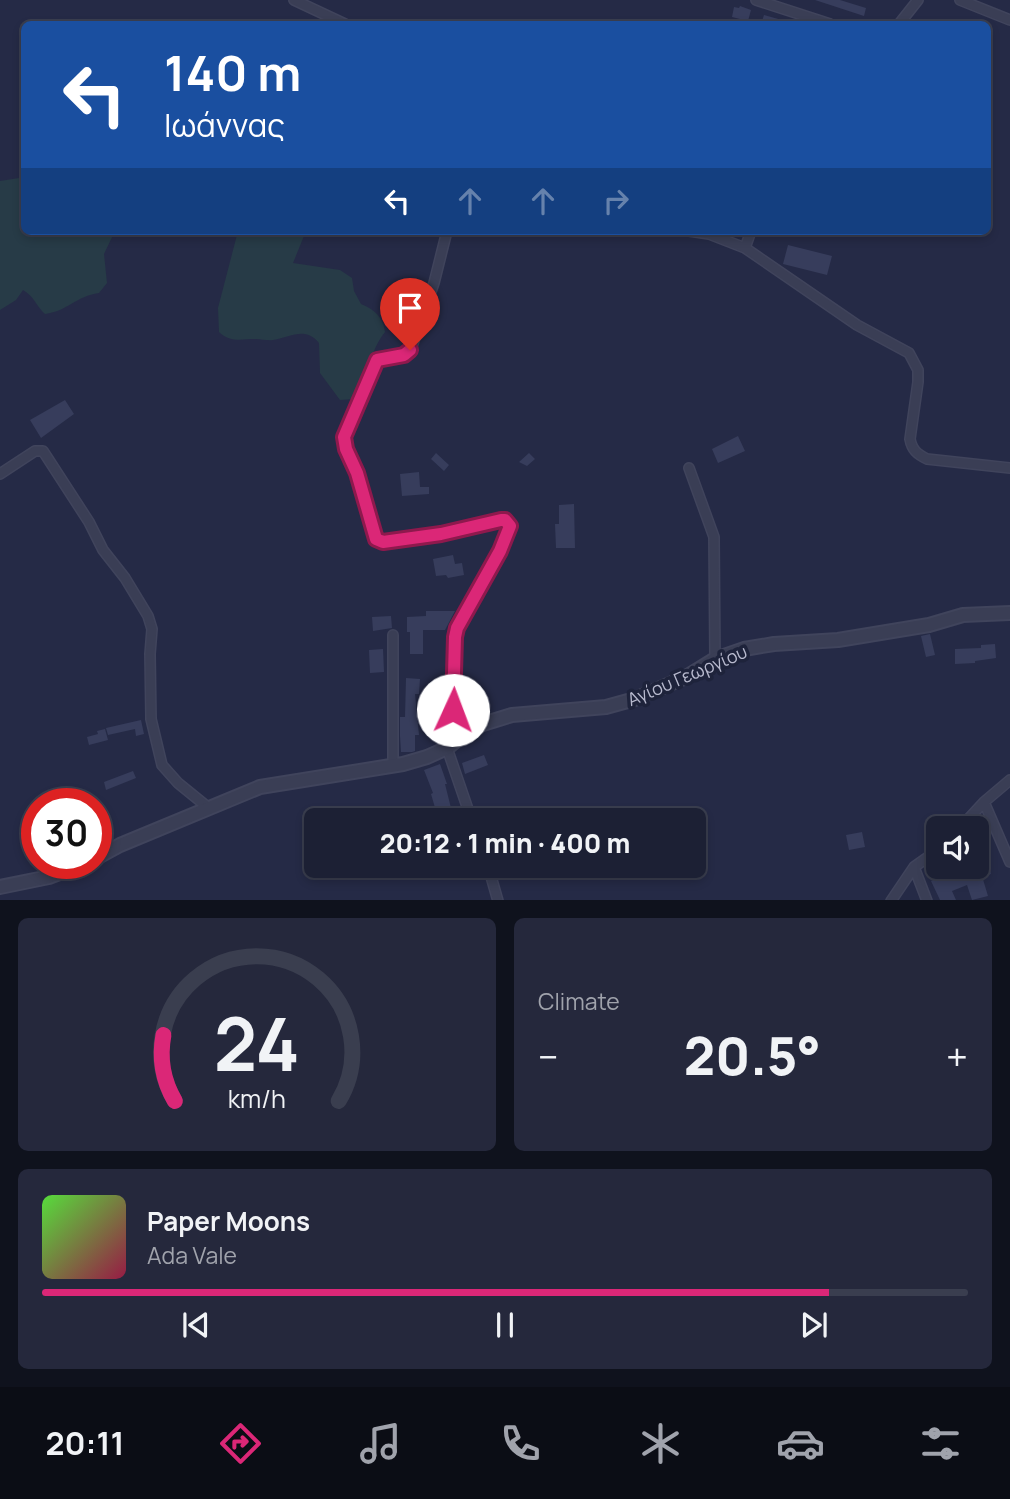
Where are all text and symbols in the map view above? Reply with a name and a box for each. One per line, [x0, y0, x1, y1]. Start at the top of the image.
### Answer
text: 140 m [164, 39, 301, 106]
icon: left [49, 49, 140, 140]
text: Ιωάννας [164, 103, 285, 147]
icon: left [378, 182, 416, 220]
icon: ahead [451, 182, 489, 220]
icon: ahead [524, 182, 562, 220]
icon: right [597, 182, 635, 220]
pin [380, 278, 440, 350]
icon: arrive [391, 289, 429, 327]
street label: Αγίου Γεωργίου [623, 639, 751, 711]
position arrow [416, 673, 490, 747]
speed limit sign: 30 [21, 788, 112, 879]
map controls [926, 816, 989, 879]
button: sound [926, 816, 989, 879]
text: 20:12 · 1 min · 400 m [380, 825, 630, 861]
text: Climate [538, 985, 620, 1017]
text: 24 [214, 993, 300, 1093]
text: 20.5° [684, 1020, 821, 1091]
text: − [538, 1030, 559, 1082]
text: + [946, 1030, 968, 1082]
text: km/h [228, 1080, 286, 1115]
text: Paper Moons [147, 1203, 310, 1239]
text: Ada Vale [147, 1239, 237, 1271]
icon: previous [177, 1306, 215, 1344]
icon: pause [486, 1306, 524, 1344]
icon: next [795, 1306, 833, 1344]
icon: directions [216, 1419, 265, 1468]
icon: music [356, 1419, 405, 1468]
icon: phone [496, 1419, 545, 1468]
icon: climate [636, 1419, 685, 1468]
icon: car [776, 1419, 825, 1468]
icon: filters [916, 1419, 965, 1468]
text: 20:11 [45, 1421, 125, 1465]

